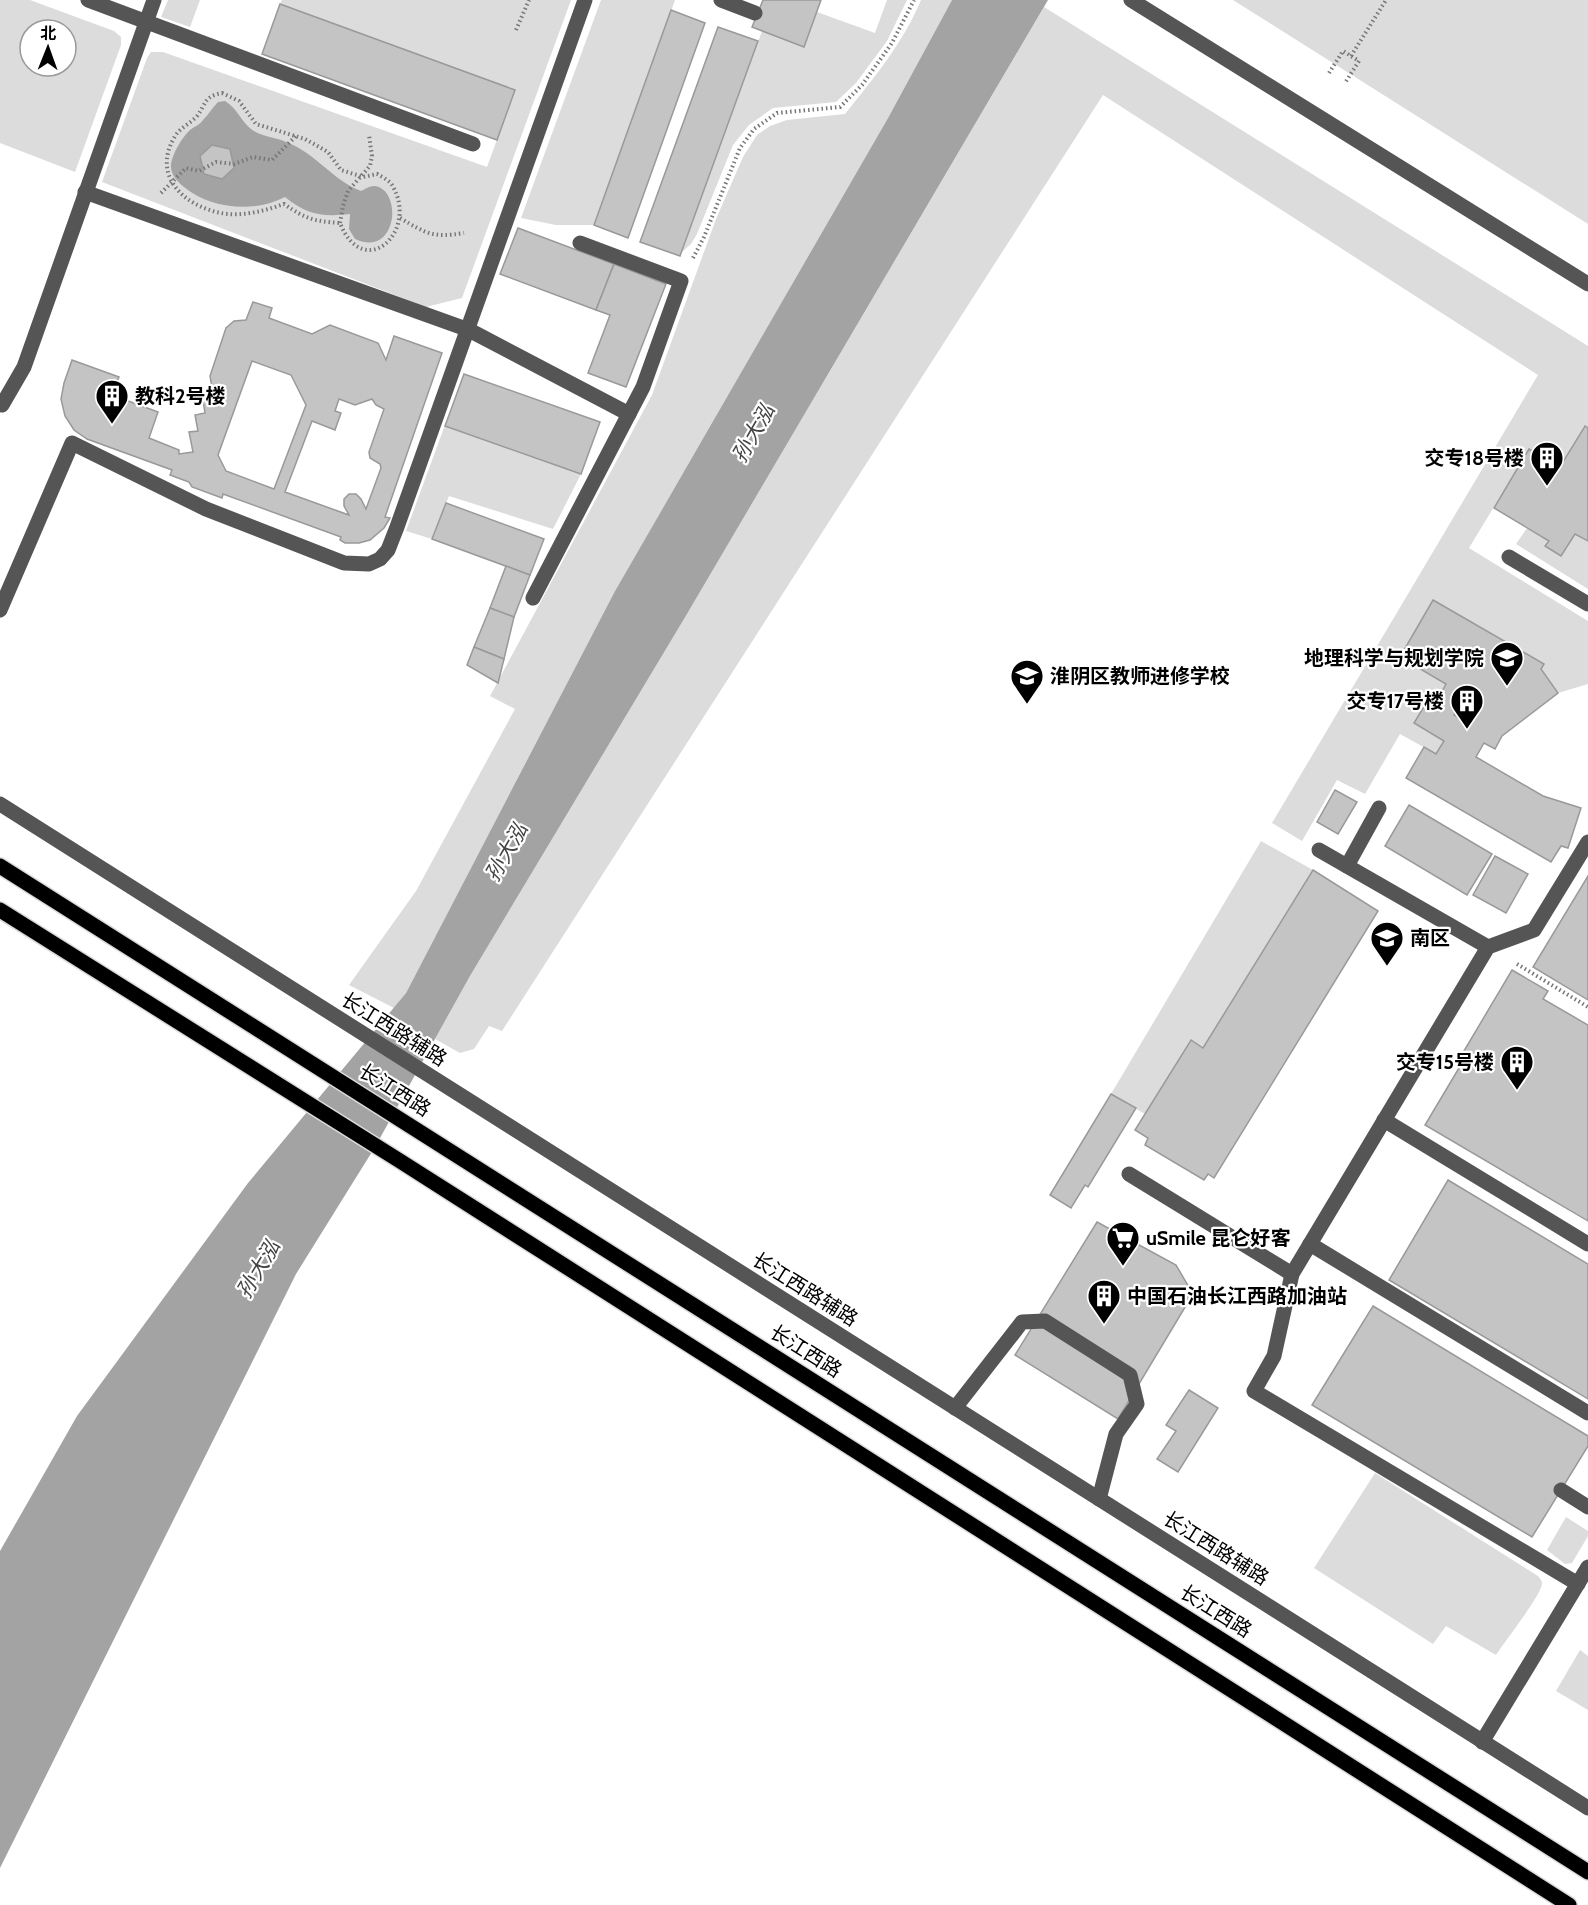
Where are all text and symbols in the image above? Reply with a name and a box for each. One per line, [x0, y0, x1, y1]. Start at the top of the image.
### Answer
north arrow [18, 18, 78, 78]
text: 北 [40, 24, 56, 43]
building icon: 教科2号楼 [94, 378, 130, 425]
place label: 教科2号楼 [135, 384, 226, 408]
water label: 孙大泓 [726, 399, 780, 467]
building icon: 交专18号楼 [1529, 440, 1565, 487]
place label: 交专18号楼 [1425, 446, 1524, 470]
school or university icon: 地理科学与规划学院 [1489, 640, 1525, 687]
place label: 地理科学与规划学院 [1304, 646, 1484, 670]
school or university icon: 淮阴区教师进修学校 [1009, 658, 1045, 705]
place label: 淮阴区教师进修学校 [1050, 664, 1230, 688]
building icon: 交专17号楼 [1449, 683, 1485, 730]
place label: 交专17号楼 [1346, 689, 1444, 713]
water label: 孙大泓 [479, 818, 533, 886]
school or university icon: 南区 [1369, 920, 1405, 967]
place label: 南区 [1410, 926, 1450, 950]
street label: 长江西路辅路 [337, 987, 451, 1071]
building icon: 交专15号楼 [1499, 1044, 1535, 1091]
place label: 交专15号楼 [1396, 1050, 1494, 1074]
street label: 长江西路 [355, 1059, 435, 1121]
supermarket icon: uSmile 昆仑好客 [1105, 1220, 1141, 1267]
place label: uSmile 昆仑好客 [1146, 1226, 1290, 1250]
water label: 孙大泓 [231, 1236, 285, 1302]
street label: 长江西路辅路 [748, 1247, 862, 1331]
building icon: 中国石油长江西路加油站 [1086, 1278, 1122, 1325]
place label: 中国石油长江西路加油站 [1127, 1284, 1347, 1308]
street label: 长江西路 [766, 1320, 846, 1382]
street label: 长江西路辅路 [1159, 1506, 1273, 1590]
street label: 长江西路 [1176, 1580, 1256, 1642]

